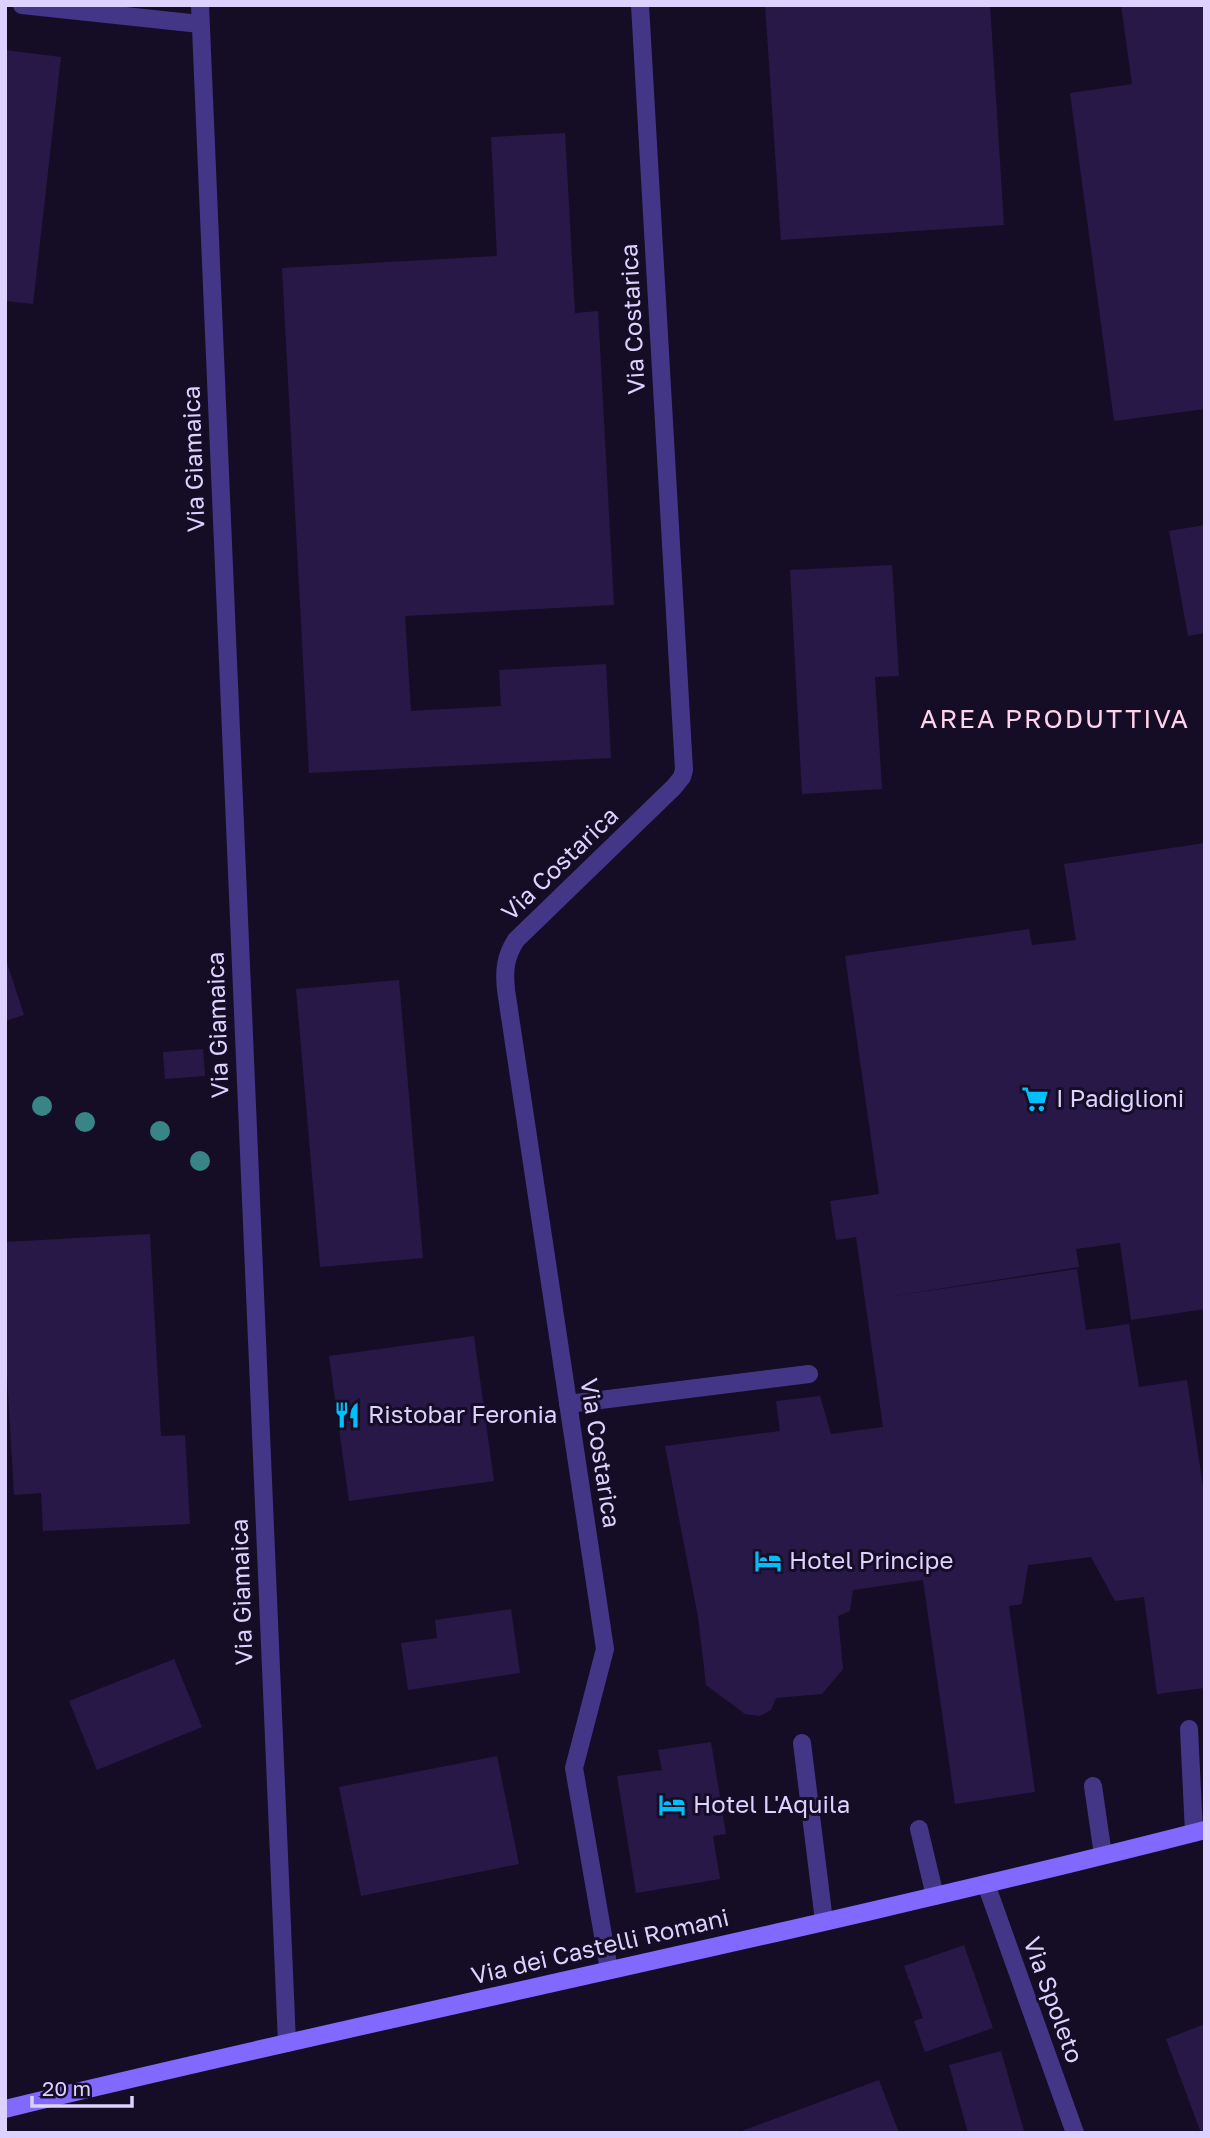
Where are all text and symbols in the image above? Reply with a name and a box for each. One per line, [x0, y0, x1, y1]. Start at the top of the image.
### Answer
street label: Via Costarica [613, 243, 650, 395]
street label: Via Giamaica [175, 385, 210, 533]
district label: AREA PRODUTTIVA [920, 703, 1190, 734]
street label: Via Costarica [495, 800, 623, 926]
street label: Via Giamaica [199, 951, 234, 1099]
place label: I Padiglioni [1056, 1083, 1184, 1112]
supermarket icon: I Padiglioni [1020, 1084, 1050, 1114]
street label: Via Costarica [575, 1376, 628, 1530]
place label: Ristobar Feronia [368, 1399, 557, 1428]
restaurant icon: Ristobar Feronia [332, 1400, 362, 1430]
street label: Via Giamaica [223, 1518, 258, 1666]
place label: Hotel Principe [789, 1545, 953, 1574]
hotel icon: Hotel Principe [753, 1546, 783, 1576]
place label: Hotel L'Aquila [693, 1789, 850, 1818]
hotel icon: Hotel L'Aquila [657, 1790, 687, 1820]
street label: Via dei Castelli Romani [468, 1902, 731, 1989]
street label: Via Spoleto [1018, 1933, 1091, 2066]
scale bar [32, 2064, 131, 2108]
text: 20 m [42, 2075, 91, 2101]

